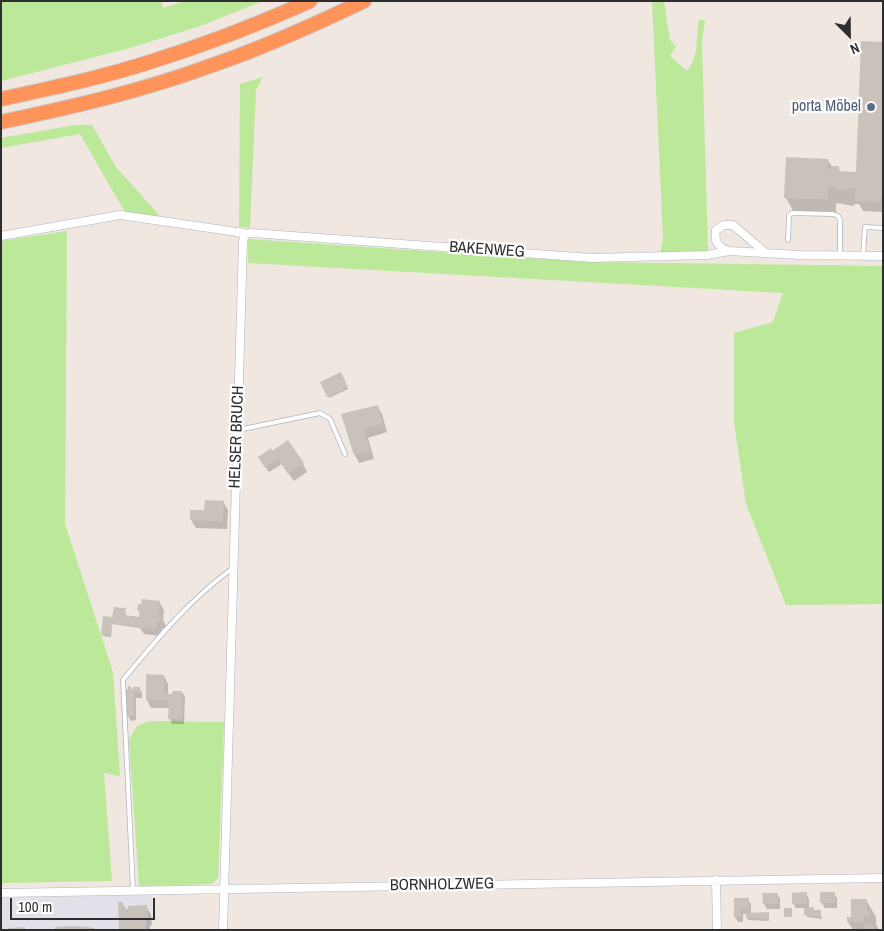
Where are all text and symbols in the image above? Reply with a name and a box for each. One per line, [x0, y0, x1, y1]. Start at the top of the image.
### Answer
north arrow [824, 10, 874, 60]
text: N [848, 39, 862, 59]
place label: porta Möbel [792, 97, 861, 117]
marker: porta Möbel [865, 101, 877, 113]
street label: BAKENWEG [449, 238, 525, 262]
street label: HELSER BRUCH [226, 385, 248, 489]
street label: BORNHOLZWEG [390, 874, 494, 896]
scale bar [12, 888, 158, 920]
text: 100 m [18, 896, 52, 917]

